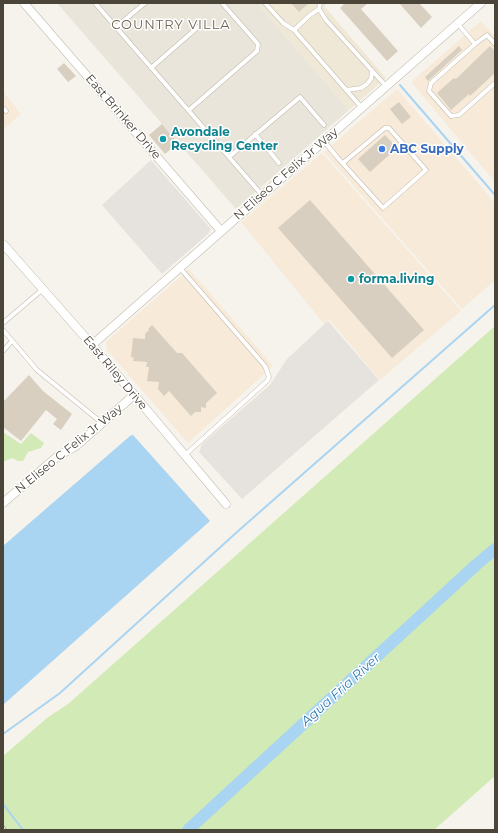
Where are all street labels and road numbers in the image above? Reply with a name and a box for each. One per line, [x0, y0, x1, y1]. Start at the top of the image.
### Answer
street label: East Brinker Drive [82, 72, 164, 162]
street label: N Eliseo C Felix Jr Way [231, 125, 341, 223]
street label: East Riley Drive [80, 333, 150, 413]
street label: N Eliseo C Felix Jr Way [13, 401, 125, 497]

